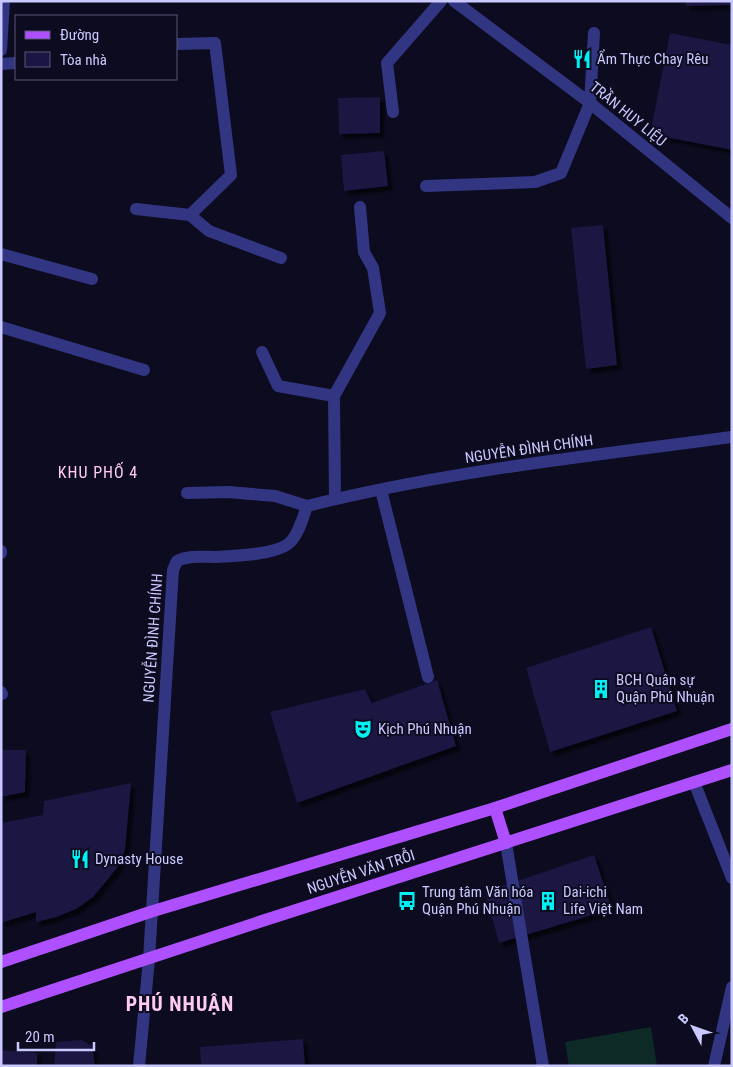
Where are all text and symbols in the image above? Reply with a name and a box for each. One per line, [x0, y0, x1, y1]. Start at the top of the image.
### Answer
legend [15, 15, 178, 80]
text: Đường [60, 26, 99, 44]
restaurant icon: Ẩm Thực Chay Rêu [571, 48, 593, 70]
place label: Ẩm Thực Chay Rêu [597, 49, 709, 68]
text: Tòa nhà [60, 51, 107, 69]
street label: TRẦN HUY LIỆU [586, 78, 670, 150]
street label: NGUYỄN ĐÌNH CHÍNH [464, 430, 594, 467]
district label: KHU PHỐ 4 [58, 461, 138, 482]
street label: NGUYỄN ĐÌNH CHÍNH [139, 573, 166, 703]
place label: BCH Quân sự Quận Phú Nhuận [616, 671, 715, 706]
building icon: BCH Quân sự Quận Phú Nhuận [590, 678, 612, 700]
theatre icon: Kịch Phú Nhuận [352, 718, 374, 740]
place label: Kịch Phú Nhuận [378, 720, 472, 738]
street label: NGUYỄN VĂN TRỖI [305, 845, 417, 898]
restaurant icon: Dynasty House [69, 848, 91, 870]
place label: Dynasty House [95, 850, 183, 868]
place label: Trung tâm Văn hóa Quận Phú Nhuận [422, 883, 533, 918]
place label: Dai-ichi Life Việt Nam [563, 883, 643, 918]
bus stop icon: Trung tâm Văn hóa Quận Phú Nhuận [396, 890, 418, 912]
building icon: Dai-ichi Life Việt Nam [537, 890, 559, 912]
district label: PHÚ NHUẬN [126, 992, 234, 1016]
north arrow [668, 1002, 718, 1052]
text: B [675, 1010, 692, 1027]
scale bar [18, 1020, 94, 1052]
text: 20 m [25, 1028, 55, 1046]

